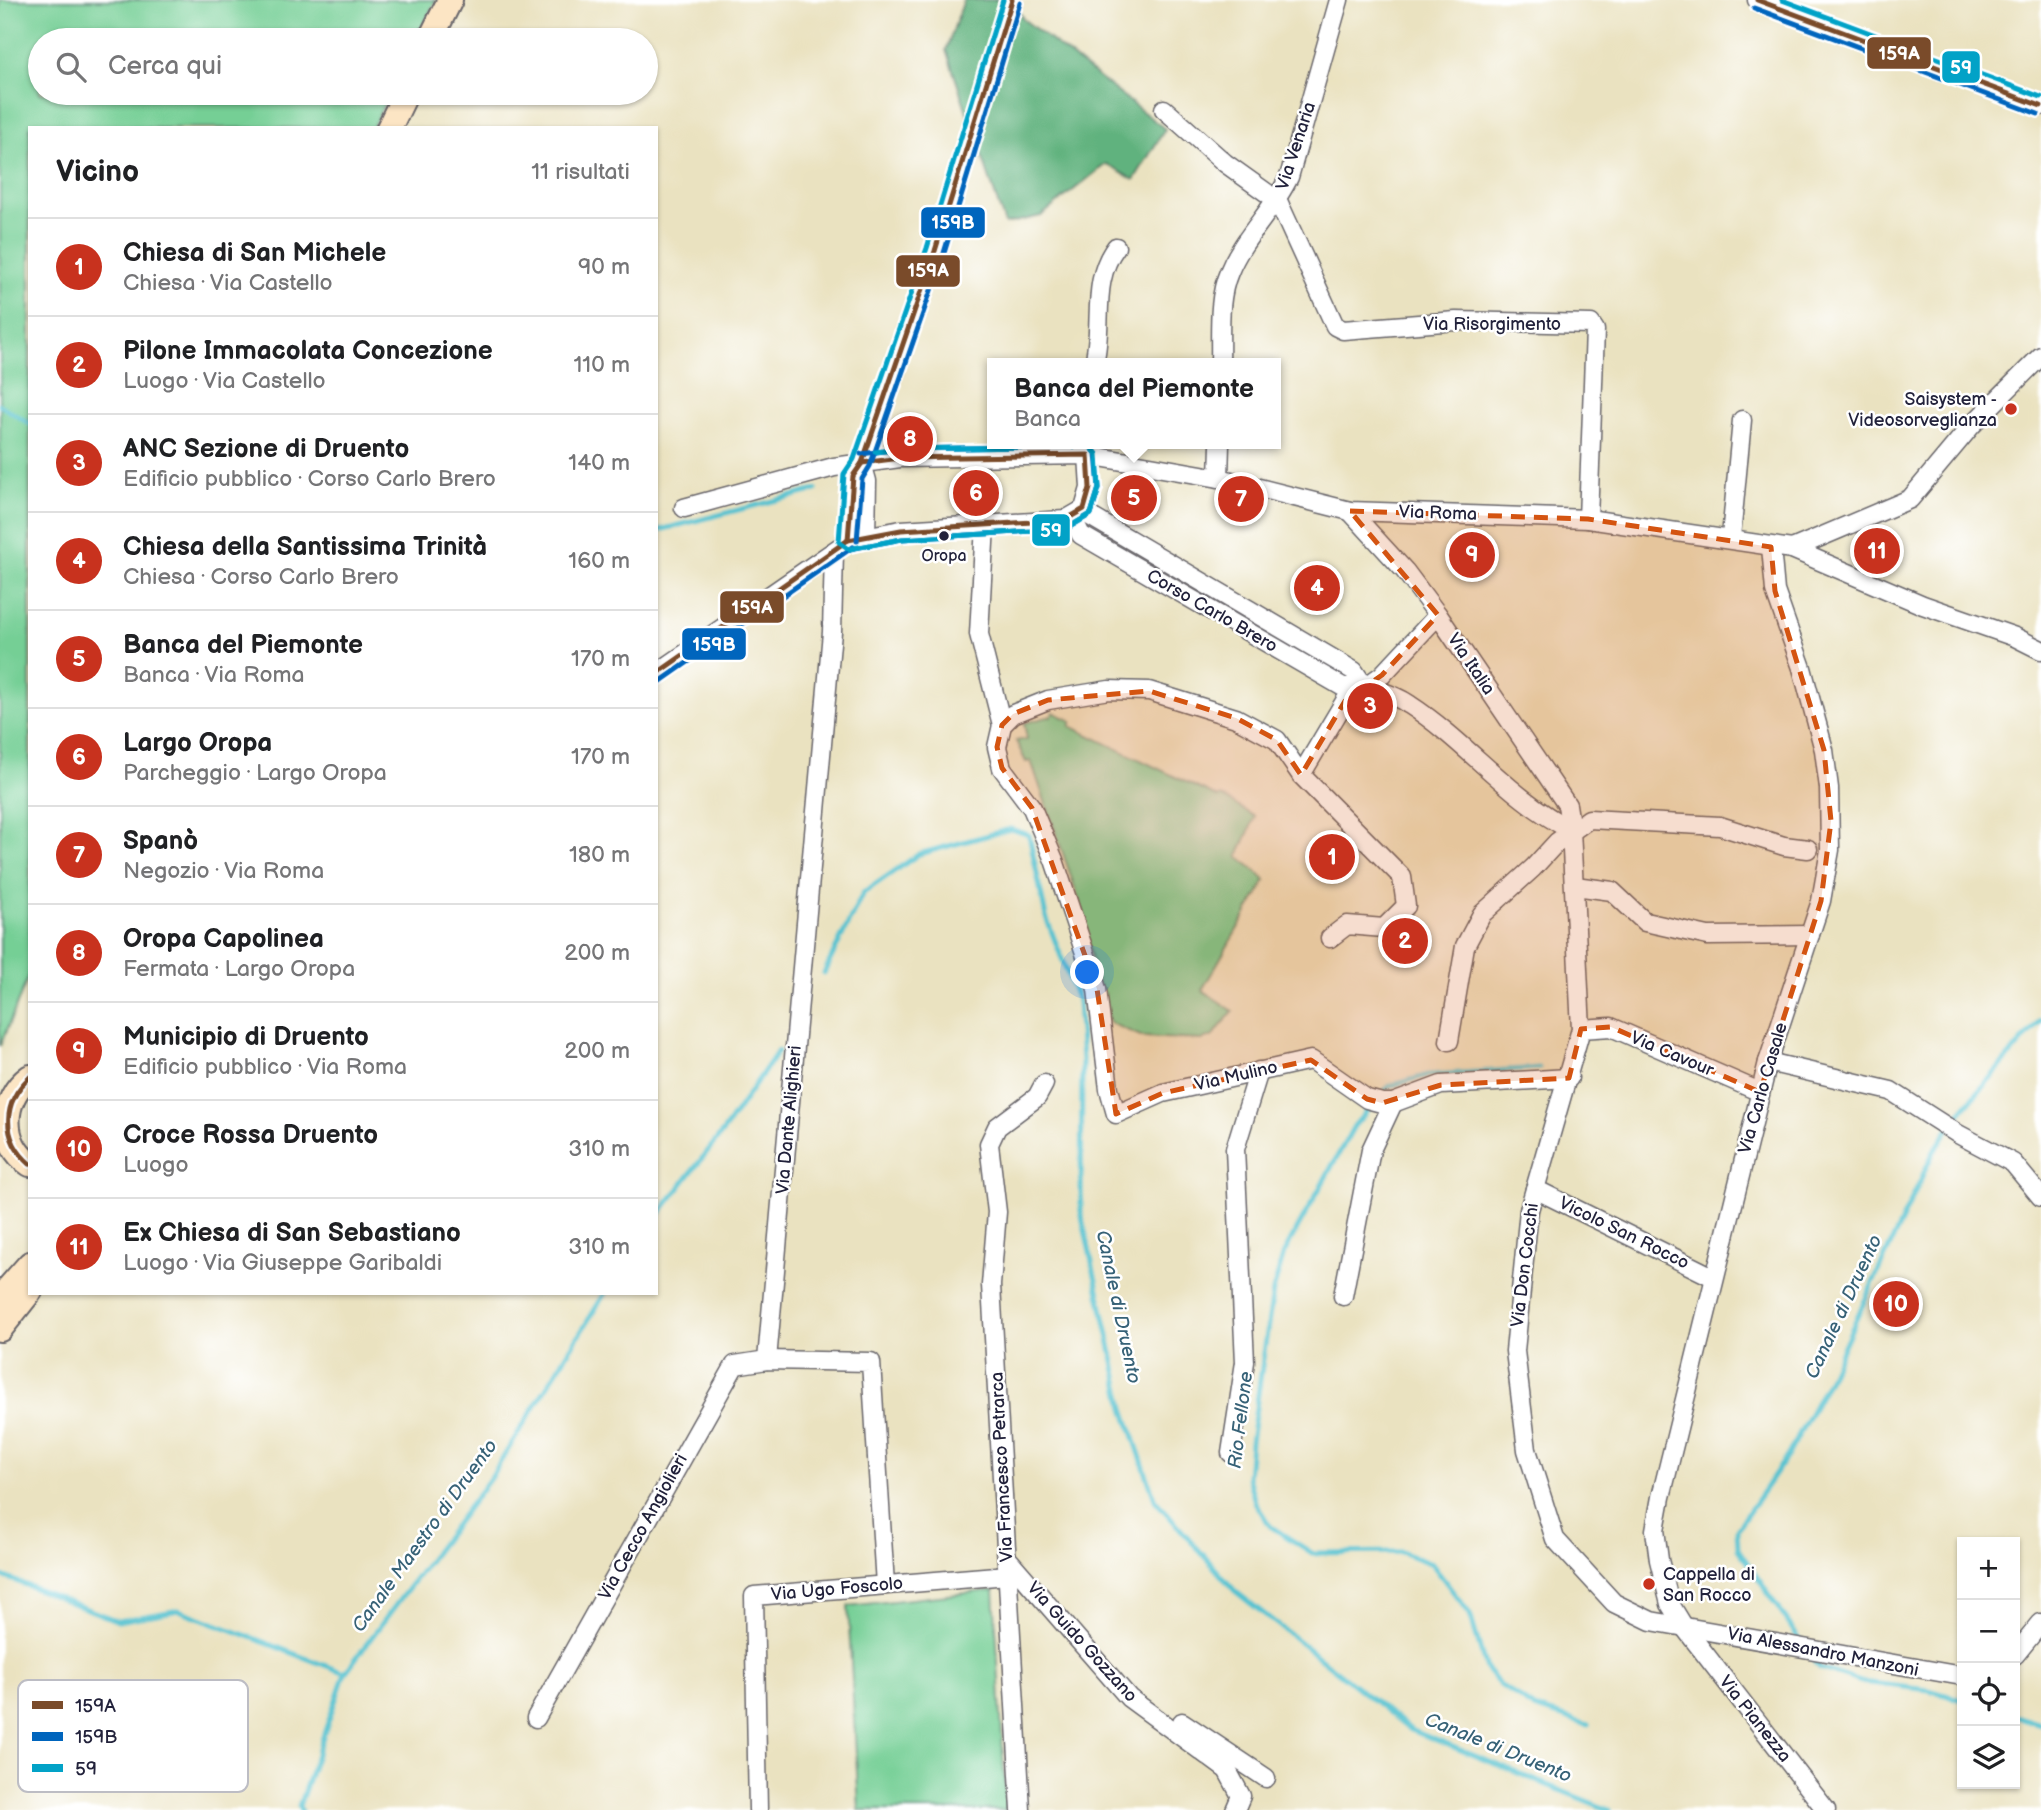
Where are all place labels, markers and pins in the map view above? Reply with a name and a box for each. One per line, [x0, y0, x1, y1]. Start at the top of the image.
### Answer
place label: Saisystem - Videosorveglianza [1848, 389, 1997, 431]
marker: Saisystem - Videosorveglianza [2003, 401, 2019, 417]
pin: 8 [887, 413, 933, 465]
pin: 6 [953, 467, 999, 519]
pin: 5 [1111, 472, 1157, 524]
pin: 7 [1218, 473, 1264, 525]
pin: 11 [1854, 525, 1900, 577]
marker: Oropa [937, 529, 951, 543]
pin: 9 [1449, 529, 1495, 581]
place label: Oropa [921, 547, 967, 566]
pin: 4 [1294, 562, 1340, 614]
pin: 3 [1347, 680, 1393, 732]
pin: 1 [1309, 831, 1355, 883]
pin: 2 [1382, 915, 1428, 967]
pin: 10 [1873, 1278, 1919, 1330]
place label: Cappella di San Rocco [1663, 1564, 1755, 1606]
marker: Cappella di San Rocco [1641, 1576, 1657, 1592]

